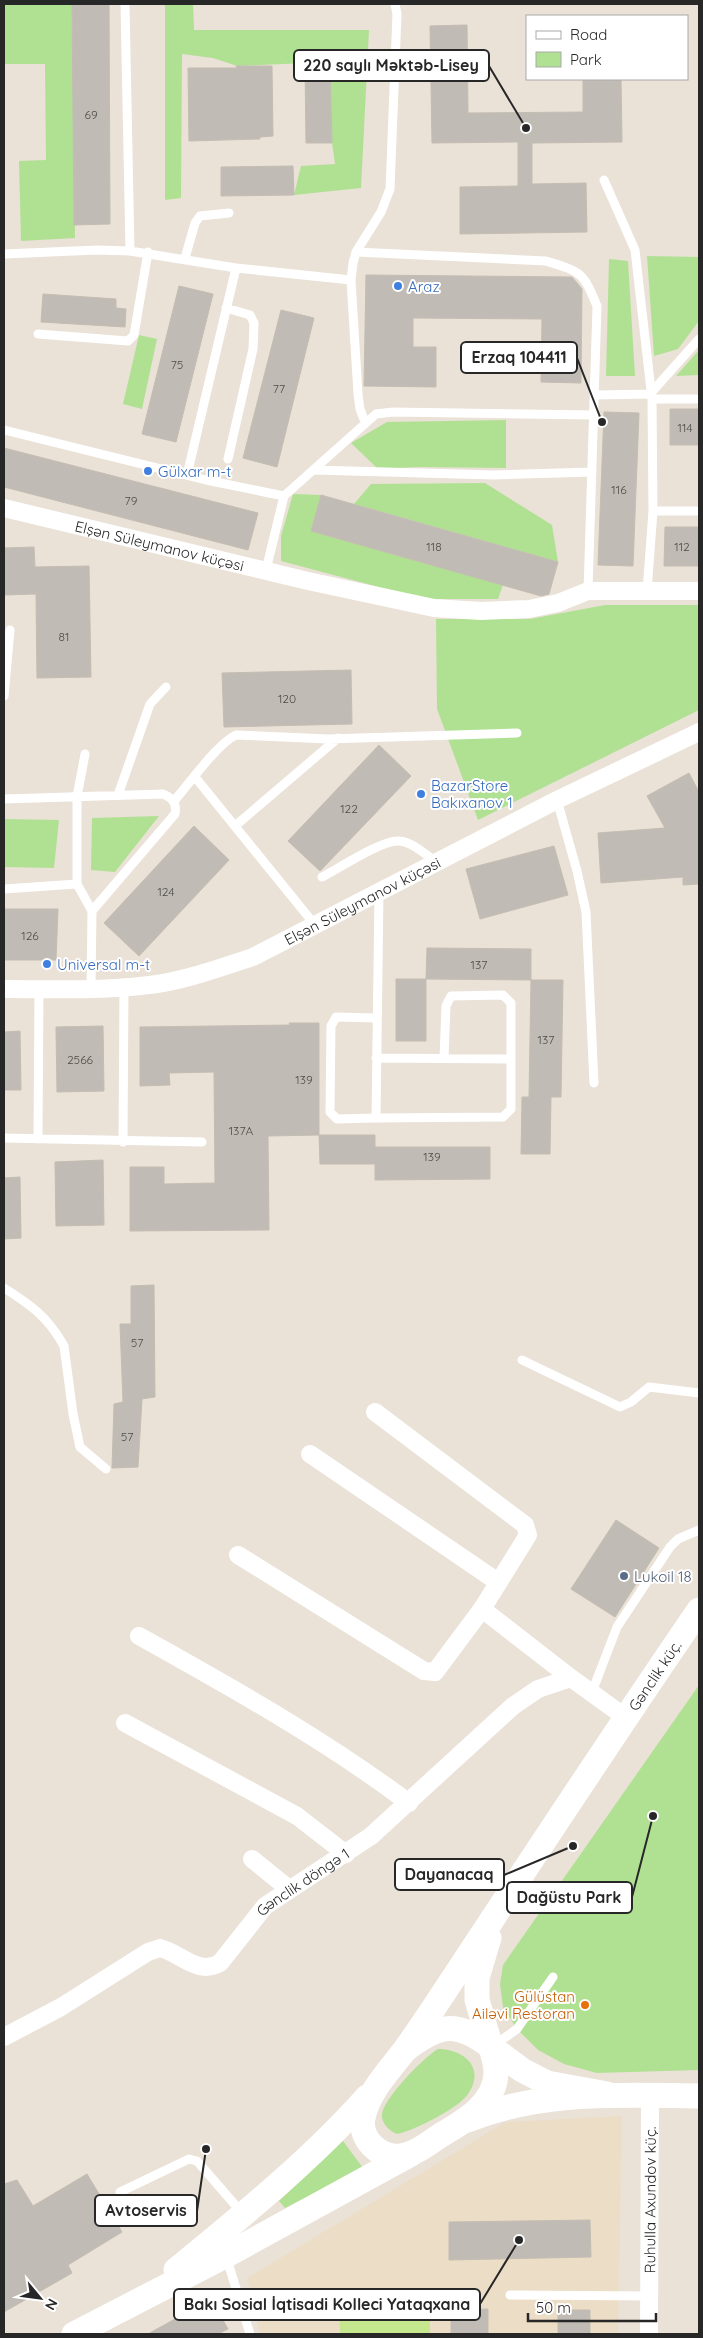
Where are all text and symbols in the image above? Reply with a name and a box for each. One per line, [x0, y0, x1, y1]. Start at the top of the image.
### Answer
legend [526, 15, 688, 80]
text: Road [570, 25, 607, 44]
callout: 220 saylı Məktəb-Lisey [294, 50, 489, 81]
text: Park [570, 50, 602, 69]
text: 220 saylı Məktəb-Lisey [303, 55, 479, 75]
house number: 69 [84, 107, 98, 122]
place label: Araz [408, 277, 440, 296]
marker: Araz [392, 280, 404, 292]
callout: Erzaq 104411 [461, 342, 577, 373]
text: Erzaq 104411 [471, 347, 567, 367]
house number: 75 [171, 357, 183, 372]
house number: 77 [273, 381, 285, 396]
house number: 114 [677, 420, 693, 435]
place label: Gülxar m-t [158, 462, 231, 481]
marker: Gülxar m-t [142, 465, 154, 477]
house number: 116 [611, 482, 627, 497]
house number: 79 [125, 493, 138, 508]
street label: Elşən Süleymanov küçəsi [73, 516, 246, 575]
house number: 118 [426, 539, 442, 554]
house number: 112 [674, 539, 690, 554]
house number: 81 [59, 629, 69, 644]
house number: 120 [278, 691, 296, 706]
place label: BazarStore Bakıxanov 1 [431, 776, 513, 812]
marker: BazarStore Bakıxanov 1 [415, 788, 427, 800]
house number: 122 [340, 801, 358, 816]
street label: Elşən Süleymanov küçəsi [281, 852, 443, 949]
house number: 124 [157, 884, 175, 899]
house number: 126 [21, 928, 39, 943]
place label: Universal m-t [57, 955, 150, 974]
house number: 137 [471, 957, 487, 972]
marker: Universal m-t [41, 958, 53, 970]
house number: 137 [538, 1032, 554, 1047]
house number: 2566 [67, 1052, 94, 1067]
house number: 139 [295, 1072, 313, 1087]
house number: 137A [229, 1123, 254, 1138]
house number: 139 [423, 1149, 441, 1164]
house number: 57 [131, 1335, 143, 1350]
house number: 57 [121, 1429, 133, 1444]
place label: Lukoil 18 [634, 1567, 692, 1586]
marker: Lukoil 18 [618, 1570, 630, 1582]
street label: Gənclik küç. [624, 1636, 685, 1714]
street label: Gənclik döngə 1 [252, 1844, 353, 1920]
callout: Dayanacaq [395, 1859, 504, 1890]
text: Dayanacaq [405, 1864, 493, 1884]
callout: Dağüstu Park [507, 1882, 632, 1913]
text: Dağüstu Park [517, 1887, 621, 1907]
place label: Gülüstan Ailəvi Restoran [472, 1987, 575, 2023]
marker: Gülüstan Ailəvi Restoran [579, 1999, 591, 2011]
street label: Ruhulla Axundov küç. [640, 2127, 659, 2273]
callout: Avtoservis [95, 2195, 197, 2226]
text: Avtoservis [105, 2200, 187, 2220]
north arrow [15, 2273, 65, 2323]
callout: Bakı Sosial İqtisadi Kolleci Yataqxana [174, 2289, 480, 2320]
scale bar [528, 2290, 656, 2322]
text: Bakı Sosial İqtisadi Kolleci Yataqxana [184, 2294, 470, 2314]
text: N [41, 2295, 62, 2313]
text: 50 m [536, 2298, 571, 2317]

